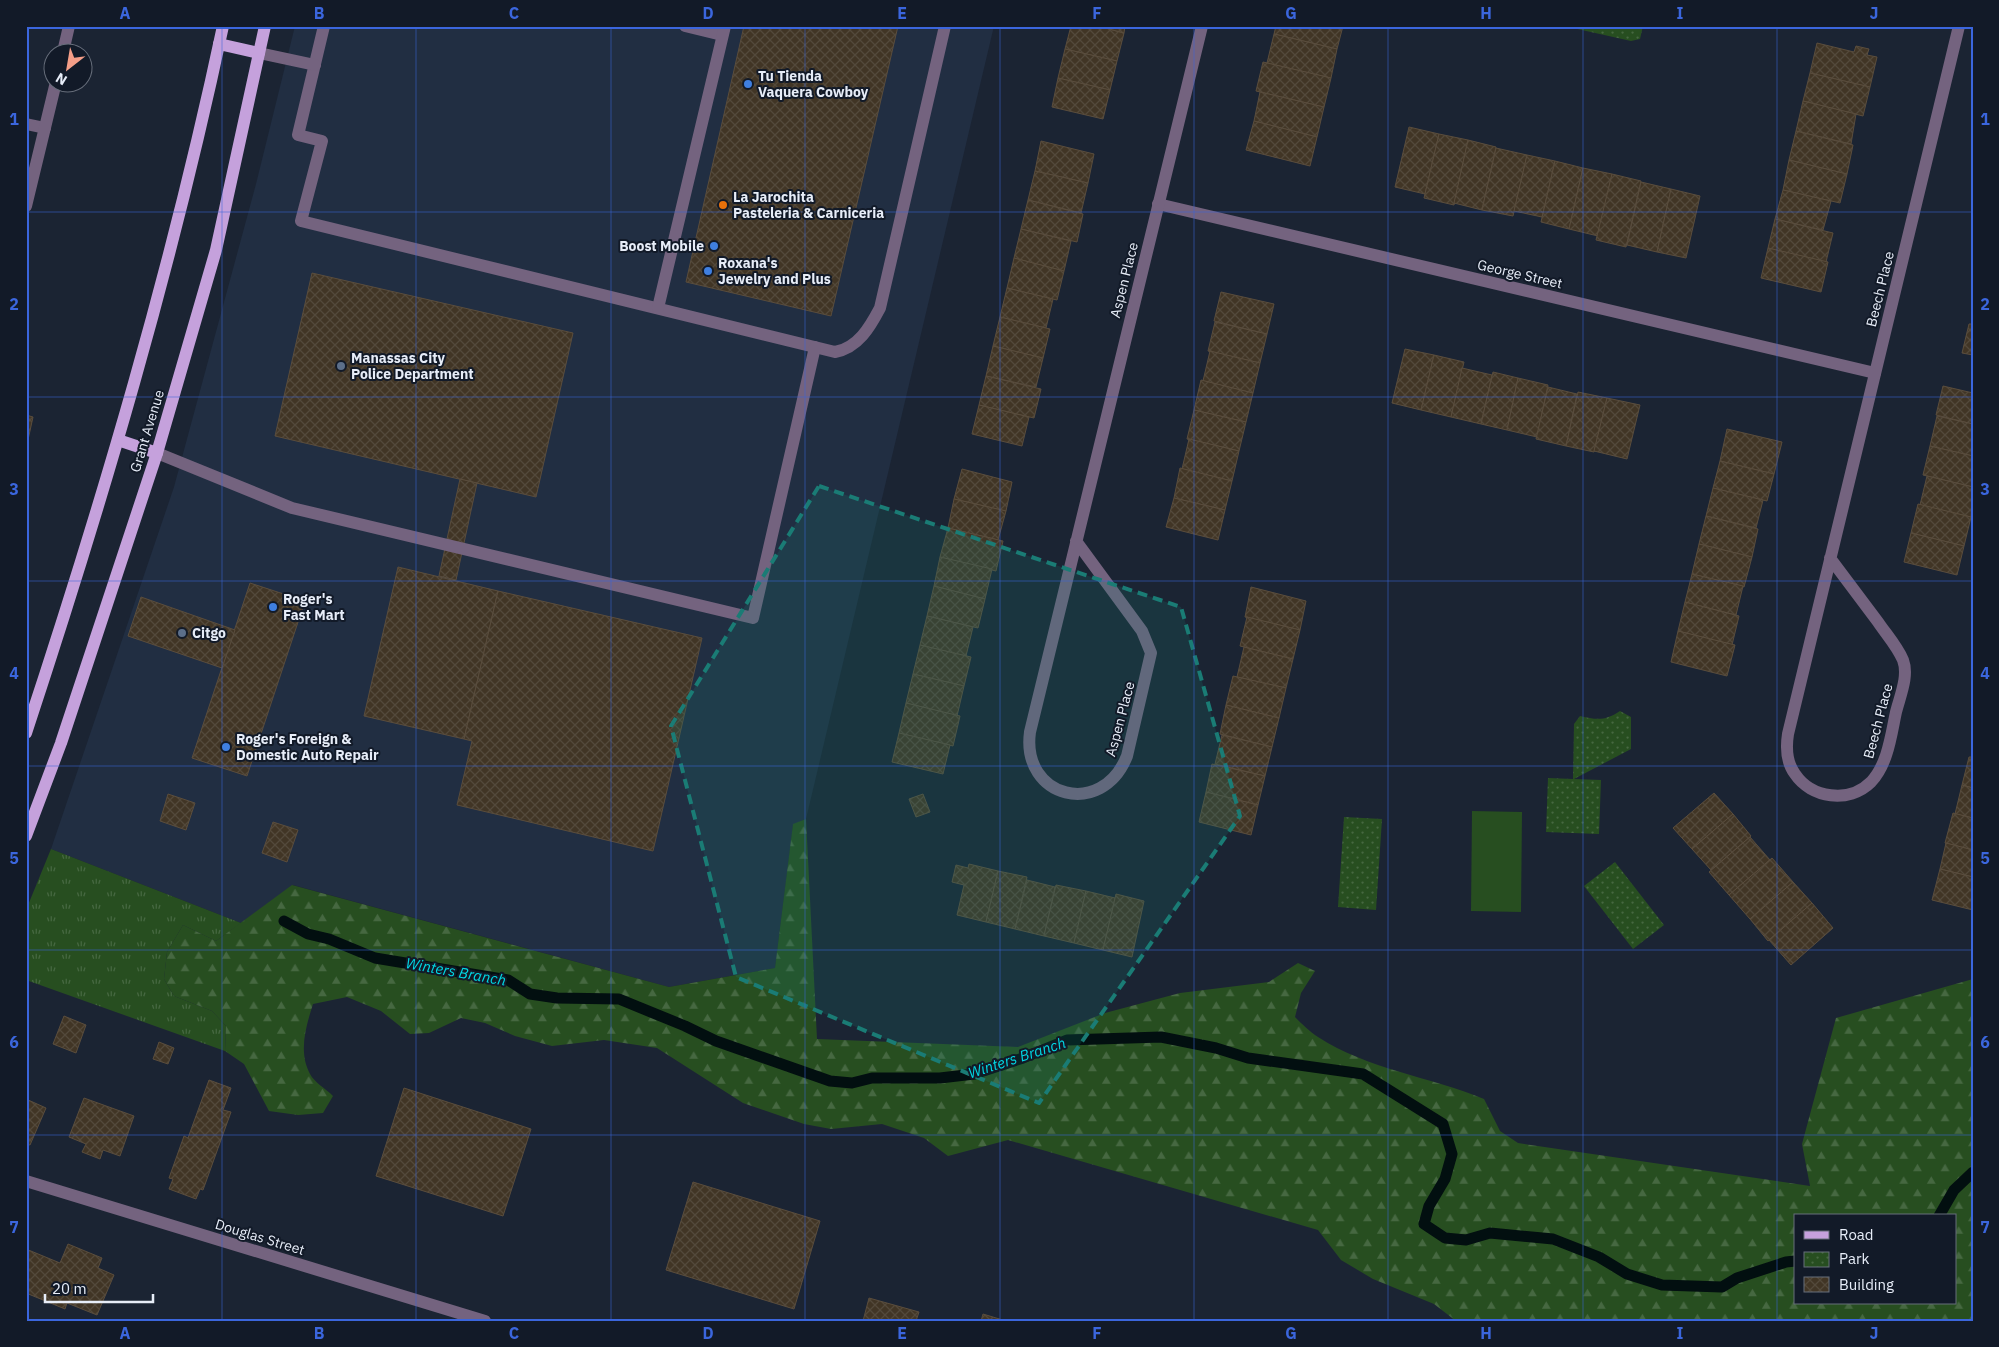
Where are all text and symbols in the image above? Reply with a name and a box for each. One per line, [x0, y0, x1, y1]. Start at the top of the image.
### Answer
text: A [120, 3, 131, 23]
text: B [314, 3, 325, 23]
text: C [509, 3, 519, 23]
text: D [702, 3, 714, 23]
text: E [897, 3, 907, 23]
text: F [1092, 3, 1102, 23]
text: G [1285, 3, 1297, 23]
text: H [1480, 3, 1492, 23]
text: I [1677, 3, 1684, 23]
text: J [1870, 3, 1878, 23]
north arrow [42, 42, 92, 92]
place label: Tu Tienda Vaquera Cowboy [758, 67, 869, 101]
text: N [52, 69, 70, 89]
marker: Tu Tienda Vaquera Cowboy [742, 78, 754, 90]
text: 1 [9, 109, 19, 129]
text: 1 [1980, 109, 1990, 129]
place label: La Jarochita Pasteleria & Carniceria [733, 188, 884, 222]
marker: La Jarochita Pasteleria & Carniceria [717, 199, 729, 211]
place label: Boost Mobile [619, 237, 704, 255]
marker: Boost Mobile [708, 240, 720, 252]
street label: Aspen Place [1106, 240, 1142, 320]
street label: Beech Place [1862, 249, 1898, 329]
place label: Roxana's Jewelry and Plus [718, 254, 831, 288]
street label: George Street [1476, 255, 1564, 293]
marker: Roxana's Jewelry and Plus [702, 265, 714, 277]
text: 2 [9, 294, 19, 314]
text: 2 [1980, 294, 1990, 314]
place label: Manassas City Police Department [351, 349, 474, 383]
marker: Manassas City Police Department [335, 360, 347, 372]
street label: Grant Avenue [126, 387, 168, 474]
text: 3 [9, 479, 19, 499]
text: 3 [1980, 479, 1990, 499]
place label: Roger's Fast Mart [283, 590, 345, 624]
marker: Roger's Fast Mart [267, 601, 279, 613]
place label: Citgo [192, 624, 226, 642]
marker: Citgo [176, 627, 188, 639]
text: 4 [9, 663, 19, 683]
text: 4 [1980, 663, 1990, 683]
street label: Aspen Place [1101, 679, 1139, 759]
street label: Beech Place [1859, 681, 1897, 761]
place label: Roger's Foreign & Domestic Auto Repair [236, 730, 379, 764]
marker: Roger's Foreign & Domestic Auto Repair [220, 741, 232, 753]
text: 5 [9, 848, 19, 868]
text: 5 [1980, 848, 1990, 868]
water label: Winters Branch [404, 953, 508, 990]
text: 6 [9, 1032, 19, 1052]
text: 6 [1980, 1032, 1990, 1052]
water label: Winters Branch [966, 1033, 1068, 1082]
legend [1794, 1214, 1956, 1304]
street label: Douglas Street [213, 1215, 307, 1259]
text: 7 [9, 1217, 19, 1237]
text: 7 [1980, 1217, 1990, 1237]
text: Road [1839, 1225, 1874, 1244]
text: Park [1839, 1249, 1869, 1268]
scale bar [45, 1272, 152, 1304]
text: Building [1839, 1275, 1894, 1294]
text: 20 m [52, 1279, 87, 1298]
text: A [120, 1323, 131, 1343]
text: B [314, 1323, 325, 1343]
text: C [509, 1323, 519, 1343]
text: D [702, 1323, 714, 1343]
text: E [897, 1323, 907, 1343]
text: F [1092, 1323, 1102, 1343]
text: G [1285, 1323, 1297, 1343]
text: H [1480, 1323, 1492, 1343]
text: I [1677, 1323, 1684, 1343]
text: J [1870, 1323, 1878, 1343]

